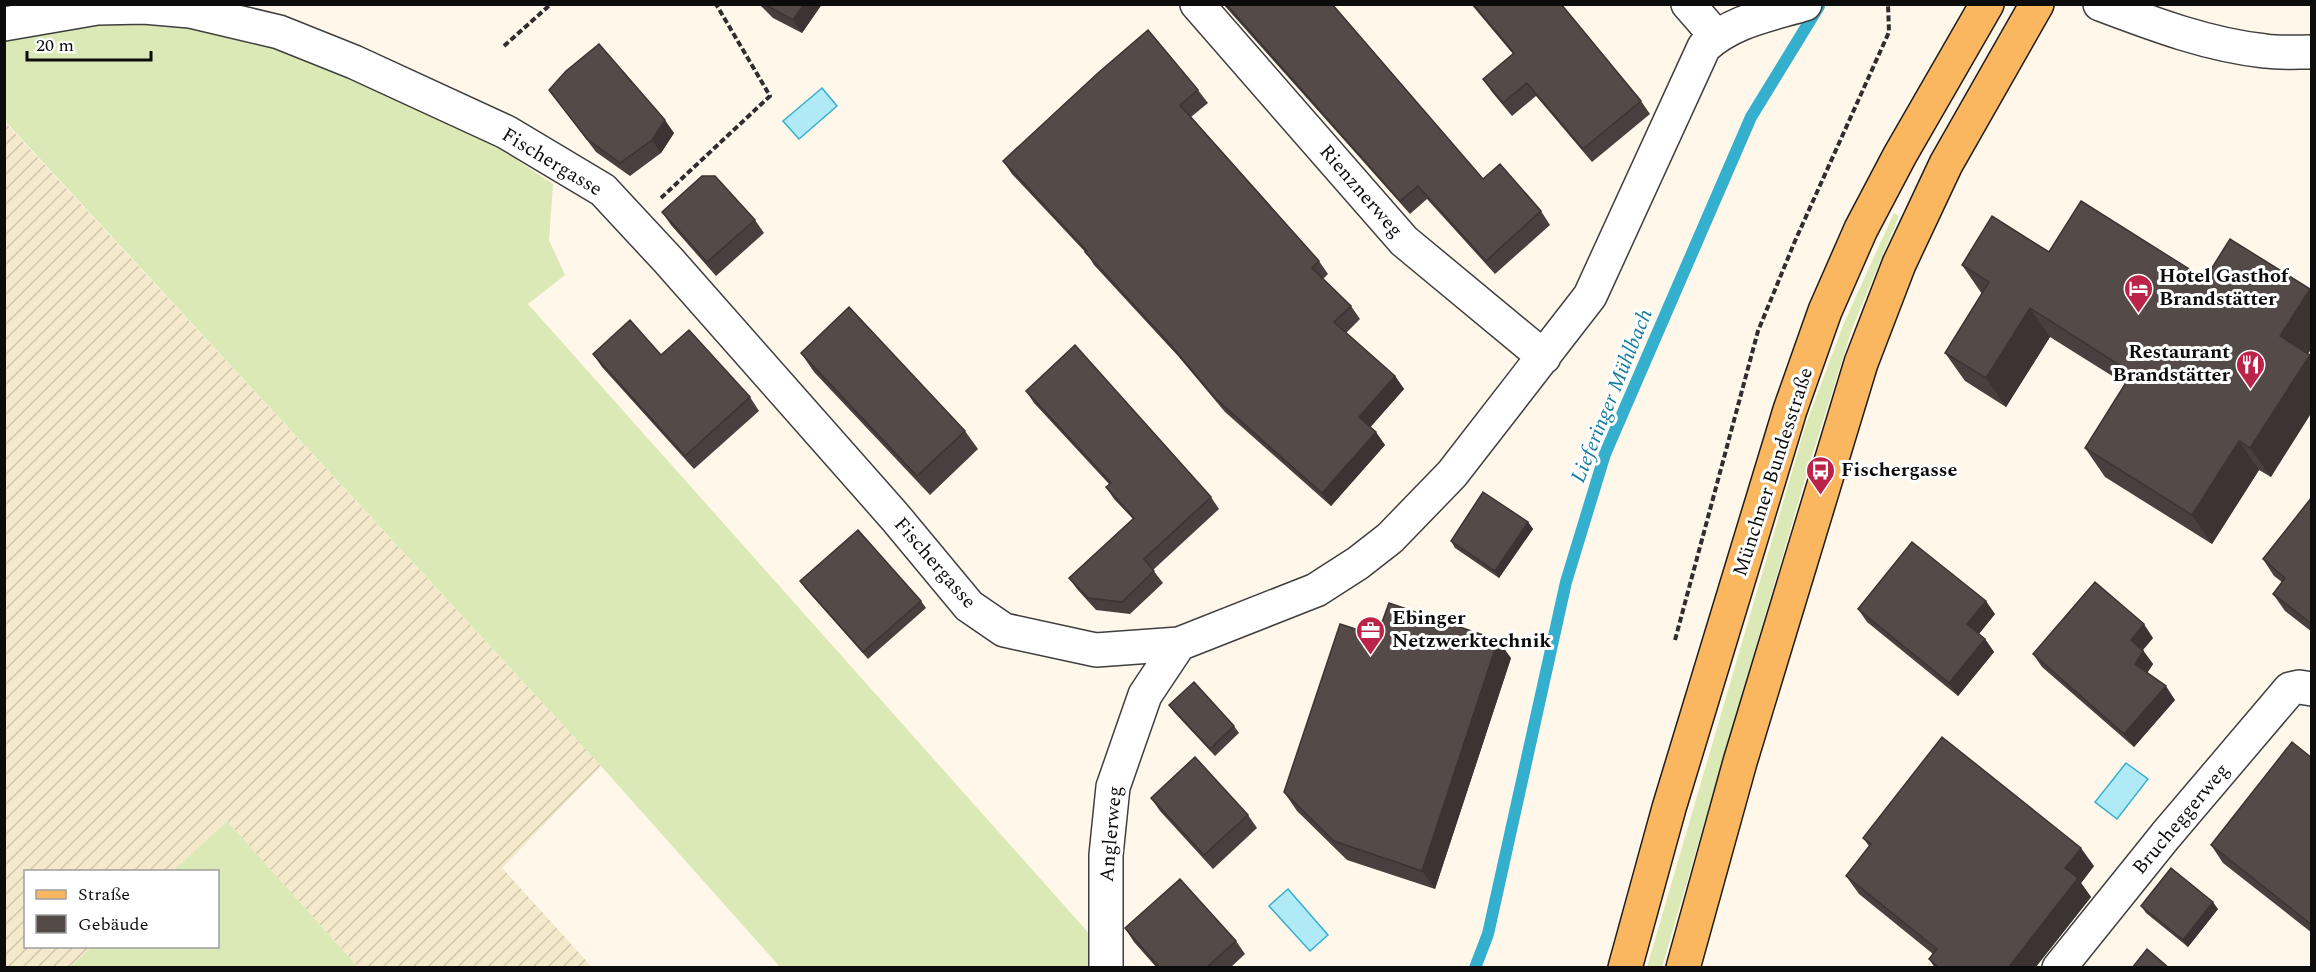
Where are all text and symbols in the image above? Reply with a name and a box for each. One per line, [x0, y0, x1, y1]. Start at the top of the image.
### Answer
scale bar [27, 24, 152, 62]
text: 20 m [36, 32, 74, 59]
street label: Fischergasse [496, 120, 608, 204]
street label: Rienznerweg [1312, 138, 1410, 244]
place label: Hotel Gasthof Brandstätter [2159, 261, 2290, 314]
hotel icon: Hotel Gasthof Brandstätter [2122, 272, 2154, 314]
water label: Lieferinger Mühlbach [1563, 304, 1662, 488]
place label: Restaurant Brandstätter [2113, 337, 2230, 390]
restaurant icon: Restaurant Brandstätter [2235, 348, 2267, 390]
street label: Münchner Bundesstraße [1725, 364, 1821, 580]
bus stop icon: Fischergasse [1804, 454, 1836, 496]
place label: Fischergasse [1841, 455, 1958, 485]
street label: Fischergasse [887, 510, 983, 616]
place label: Ebinger Netzwerktechnik [1392, 603, 1551, 656]
office icon: Ebinger Netzwerktechnik [1355, 614, 1387, 656]
street label: Brucheggerweg [2125, 757, 2237, 881]
street label: Anglerweg [1092, 785, 1130, 883]
legend [24, 870, 219, 948]
text: Straße [78, 881, 130, 908]
text: Gebäude [78, 911, 148, 938]

